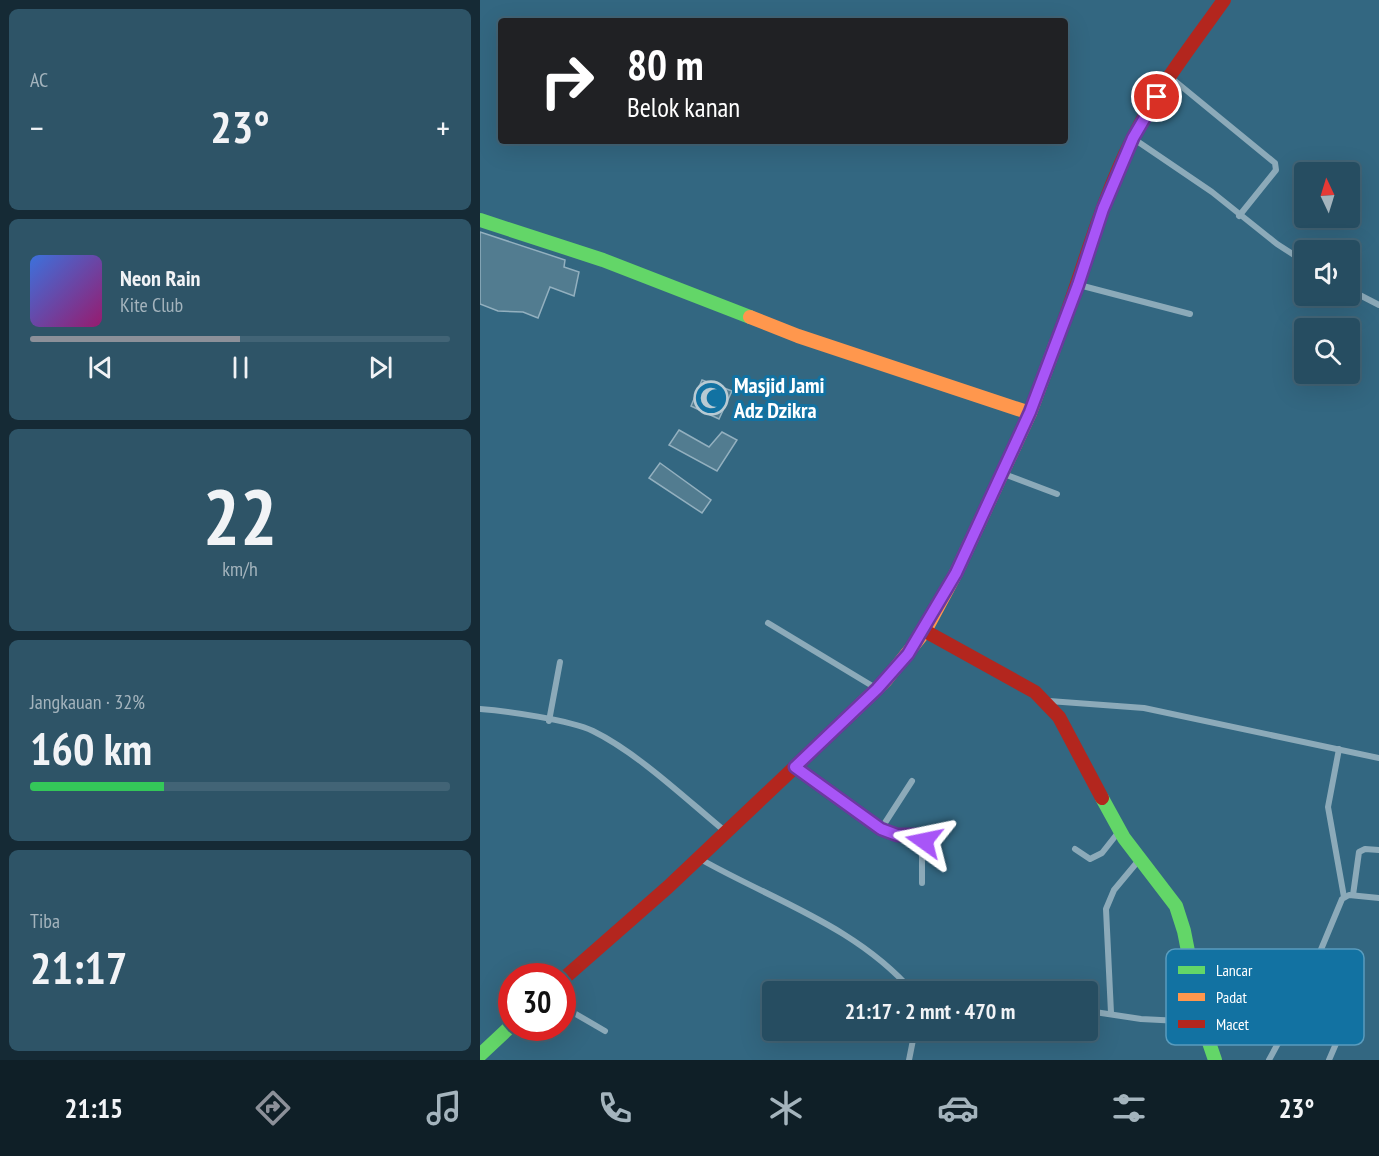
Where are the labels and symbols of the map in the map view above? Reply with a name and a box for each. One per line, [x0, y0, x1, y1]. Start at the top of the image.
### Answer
pin [1131, 71, 1182, 122]
north arrow [1294, 162, 1360, 228]
place label: Masjid Jami Adz Dzikra [733, 371, 825, 424]
mosque icon: Masjid Jami Adz Dzikra [693, 380, 729, 416]
position arrow [892, 809, 956, 873]
legend [1166, 949, 1364, 1045]
text: Lancar [1216, 960, 1253, 980]
speed limit sign: 30 [498, 963, 576, 1041]
text: Padat [1216, 987, 1248, 1007]
text: Macet [1216, 1014, 1250, 1034]

